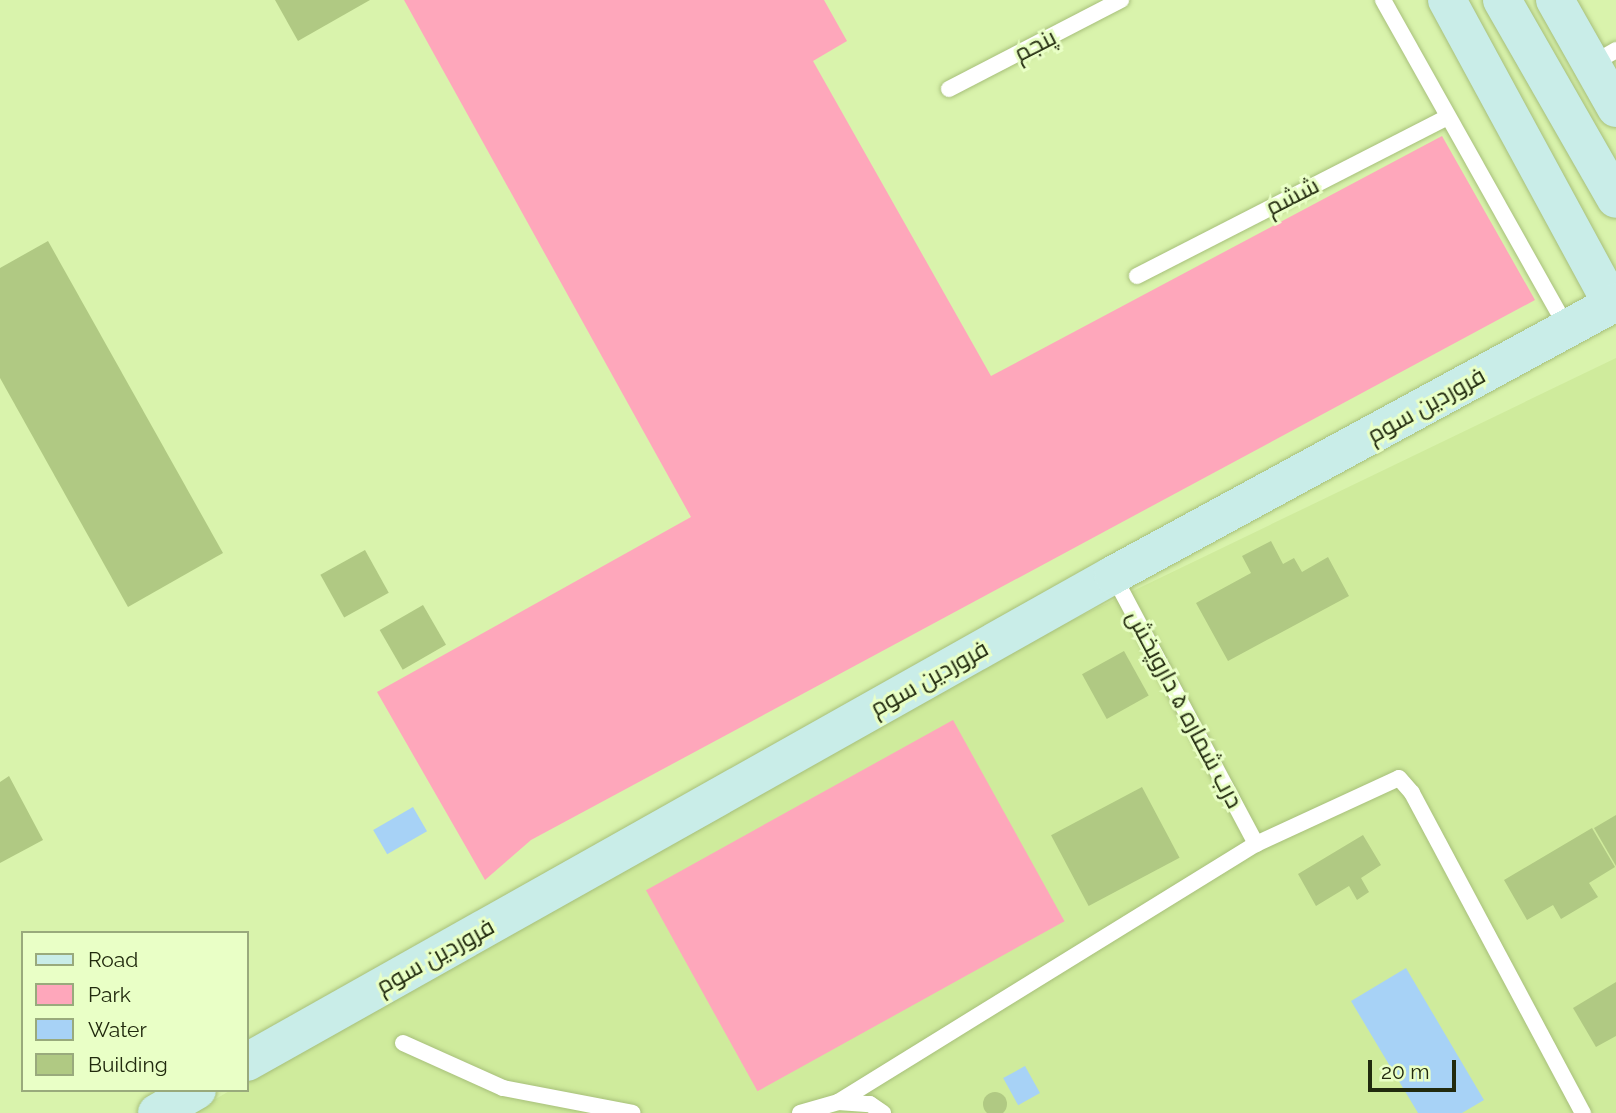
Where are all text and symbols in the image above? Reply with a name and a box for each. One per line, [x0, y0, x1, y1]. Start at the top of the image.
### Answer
street label: پنجم [1009, 22, 1061, 68]
street label: ششم [1260, 170, 1324, 222]
street label: فروردین سوم [1362, 361, 1490, 449]
street label: درب شماره ۵ داروپخش [1121, 605, 1249, 813]
street label: فروردین سوم [865, 634, 993, 722]
street label: فروردین سوم [371, 912, 499, 1000]
legend [21, 931, 248, 1092]
text: Road [88, 947, 138, 972]
text: Park [88, 982, 131, 1007]
text: Water [88, 1017, 147, 1042]
scale bar [1371, 1046, 1458, 1090]
text: Building [88, 1052, 168, 1077]
text: 20 m [1381, 1059, 1429, 1084]

